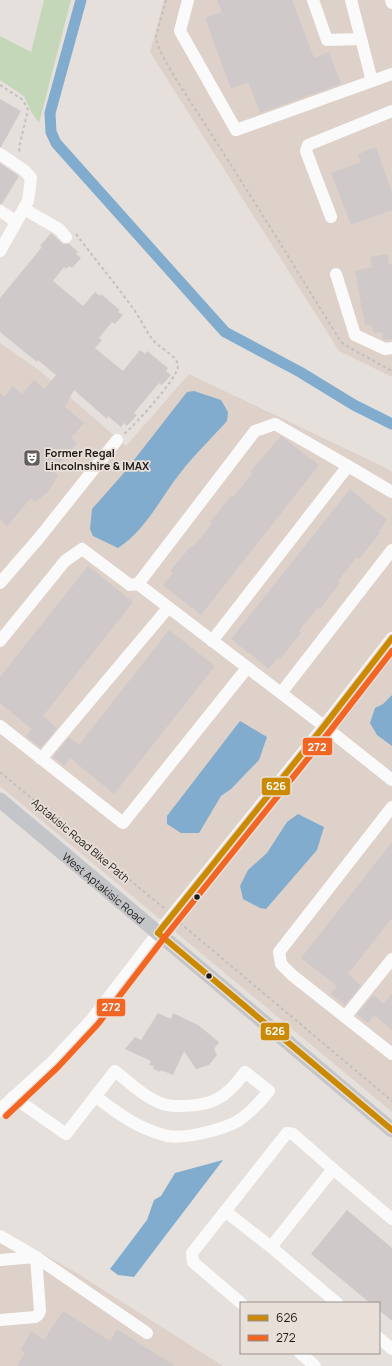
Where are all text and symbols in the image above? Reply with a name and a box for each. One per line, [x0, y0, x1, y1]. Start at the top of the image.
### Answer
place label: Former Regal Lincolnshire & IMAX [45, 445, 150, 473]
theatre icon: Former Regal Lincolnshire & IMAX [22, 448, 42, 468]
line badge: 272 [302, 737, 333, 756]
text: 272 [308, 739, 326, 754]
line badge: 626 [261, 777, 291, 796]
text: 626 [266, 778, 286, 793]
street label: Aptakisic Road Bike Path [29, 795, 133, 885]
street label: West Aptakisic Road [60, 849, 148, 927]
unlabelled marker [192, 892, 202, 902]
unlabelled marker [204, 971, 214, 981]
line badge: 272 [96, 998, 126, 1017]
text: 272 [102, 999, 120, 1014]
line badge: 626 [260, 1022, 290, 1041]
text: 626 [265, 1023, 285, 1038]
legend [240, 1302, 380, 1354]
text: 626 [276, 1309, 298, 1326]
text: 272 [276, 1329, 296, 1346]

